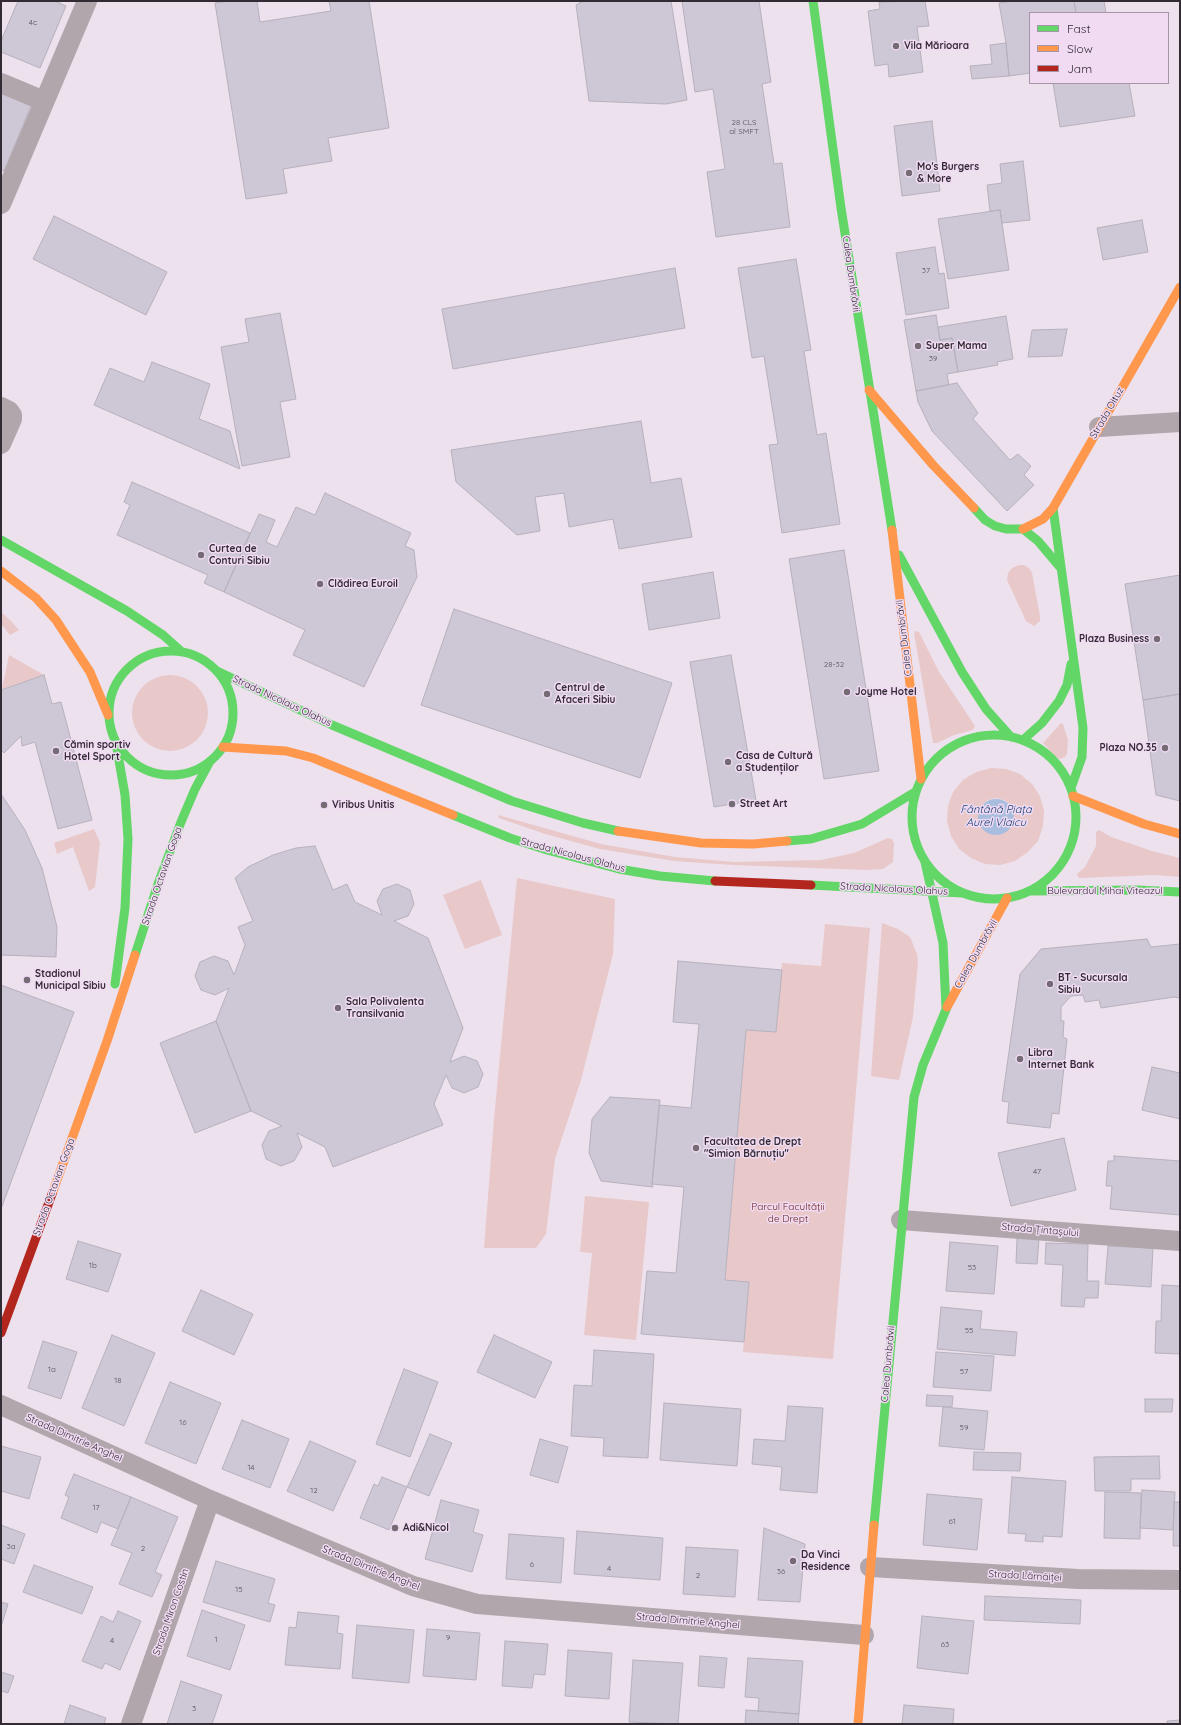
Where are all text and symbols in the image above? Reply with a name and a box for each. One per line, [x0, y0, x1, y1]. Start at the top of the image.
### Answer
legend [1029, 12, 1169, 84]
house number: 4c [29, 18, 37, 28]
text: Fast [1067, 21, 1091, 36]
place label: Vila Mărioara [904, 40, 969, 52]
marker: Vila Mărioara [891, 41, 901, 51]
text: Slow [1067, 41, 1093, 56]
text: Jam [1067, 61, 1092, 76]
house number: 28 CLS al SMFT [729, 118, 759, 137]
place label: Mo's Burgers & More [917, 161, 979, 184]
marker: Mo's Burgers & More [904, 168, 914, 178]
street label: Calea Dumbrăvii [840, 235, 862, 313]
house number: 37 [922, 266, 930, 276]
place label: Super Mama [926, 340, 987, 352]
marker: Super Mama [913, 341, 923, 351]
house number: 39 [929, 354, 937, 364]
street label: Strada Oituz [1087, 385, 1127, 441]
place label: Curtea de Conturi Sibiu [209, 543, 270, 566]
marker: Curtea de Conturi Sibiu [196, 550, 206, 560]
place label: Clădirea Euroil [328, 578, 398, 590]
marker: Clădirea Euroil [315, 579, 325, 589]
street label: Calea Dumbrăvii [893, 599, 915, 677]
place label: Plaza Business [1079, 633, 1149, 645]
marker: Plaza Business [1152, 634, 1162, 644]
house number: 28-32 [824, 660, 844, 670]
street label: Strada Nicolaus Olahus [231, 673, 333, 729]
place label: Centrul de Afaceri Sibiu [555, 682, 615, 706]
place label: Joyme Hotel [855, 686, 917, 698]
marker: Joyme Hotel [842, 687, 852, 697]
marker: Centrul de Afaceri Sibiu [542, 689, 552, 699]
place label: Cămin sportiv Hotel Sport [64, 739, 131, 762]
place label: Plaza NO.35 [1100, 742, 1157, 754]
marker: Plaza NO.35 [1160, 743, 1170, 753]
marker: Cămin sportiv Hotel Sport [51, 746, 61, 756]
place label: Casa de Cultură a Studenților [736, 750, 813, 774]
marker: Casa de Cultură a Studenților [723, 757, 733, 767]
place label: Street Art [740, 798, 788, 810]
place label: Viribus Unitis [332, 799, 394, 811]
marker: Street Art [727, 799, 737, 809]
marker: Viribus Unitis [319, 800, 329, 810]
water label: Fântână Piața Aurel Vlaicu [960, 803, 1032, 829]
street label: Strada Octavian Goga [140, 825, 184, 927]
street label: Strada Nicolaus Olahus [519, 835, 627, 875]
street label: Strada Nicolaus Olahus [840, 880, 948, 898]
street label: Bulevardul Mihai Viteazul [1047, 885, 1163, 897]
street label: Calea Dumbrăvii [952, 918, 1000, 990]
place label: Stadionul Municipal Sibiu [35, 968, 106, 992]
place label: BT - Sucursala Sibiu [1058, 972, 1128, 996]
marker: Stadionul Municipal Sibiu [22, 975, 32, 985]
marker: BT - Sucursala Sibiu [1045, 979, 1055, 989]
place label: Sala Polivalenta Transilvania [346, 996, 424, 1020]
marker: Sala Polivalenta Transilvania [333, 1003, 343, 1013]
place label: Libra Internet Bank [1028, 1047, 1094, 1070]
marker: Libra Internet Bank [1015, 1054, 1025, 1064]
street label: Strada Octavian Goga [31, 1136, 77, 1238]
place label: Facultatea de Drept "Simion Bărnuțiu" [704, 1136, 801, 1160]
marker: Facultatea de Drept "Simion Bărnuțiu" [691, 1143, 701, 1153]
house number: 47 [1033, 1167, 1041, 1177]
park label: Parcul Facultății de Drept [751, 1201, 825, 1224]
street label: Strada Țintașului [1001, 1221, 1079, 1239]
house number: 1b [89, 1261, 97, 1271]
house number: 53 [968, 1263, 976, 1273]
street label: Calea Dumbrăvii [879, 1325, 897, 1403]
house number: 55 [965, 1326, 973, 1336]
house number: 1a [48, 1365, 56, 1375]
house number: 57 [960, 1367, 968, 1377]
house number: 18 [114, 1376, 122, 1386]
street label: Strada Dimitrie Anghel [24, 1411, 124, 1465]
house number: 16 [179, 1418, 187, 1428]
house number: 59 [960, 1423, 968, 1433]
house number: 14 [247, 1463, 255, 1473]
house number: 12 [310, 1486, 318, 1496]
house number: 17 [92, 1503, 100, 1513]
house number: 61 [948, 1517, 956, 1527]
place label: Adi&Nicol [403, 1522, 449, 1534]
marker: Adi&Nicol [390, 1523, 400, 1533]
house number: 3a [6, 1542, 16, 1552]
street label: Strada Dimitrie Anghel [320, 1543, 422, 1593]
house number: 2 [141, 1544, 145, 1554]
place label: Da Vinci Residence [801, 1549, 850, 1572]
marker: Da Vinci Residence [788, 1556, 798, 1566]
house number: 6 [530, 1560, 534, 1570]
house number: 4 [607, 1564, 611, 1574]
street label: Strada Miron Costin [151, 1567, 191, 1657]
house number: 36 [777, 1567, 785, 1577]
street label: Strada Lămâiței [988, 1568, 1062, 1584]
house number: 2 [696, 1571, 700, 1581]
house number: 15 [235, 1585, 243, 1595]
street label: Strada Dimitrie Anghel [636, 1610, 740, 1632]
house number: 9 [446, 1633, 450, 1643]
house number: 1 [215, 1635, 217, 1645]
house number: 4 [110, 1636, 114, 1646]
house number: 63 [941, 1640, 949, 1650]
house number: 3 [192, 1704, 196, 1714]

